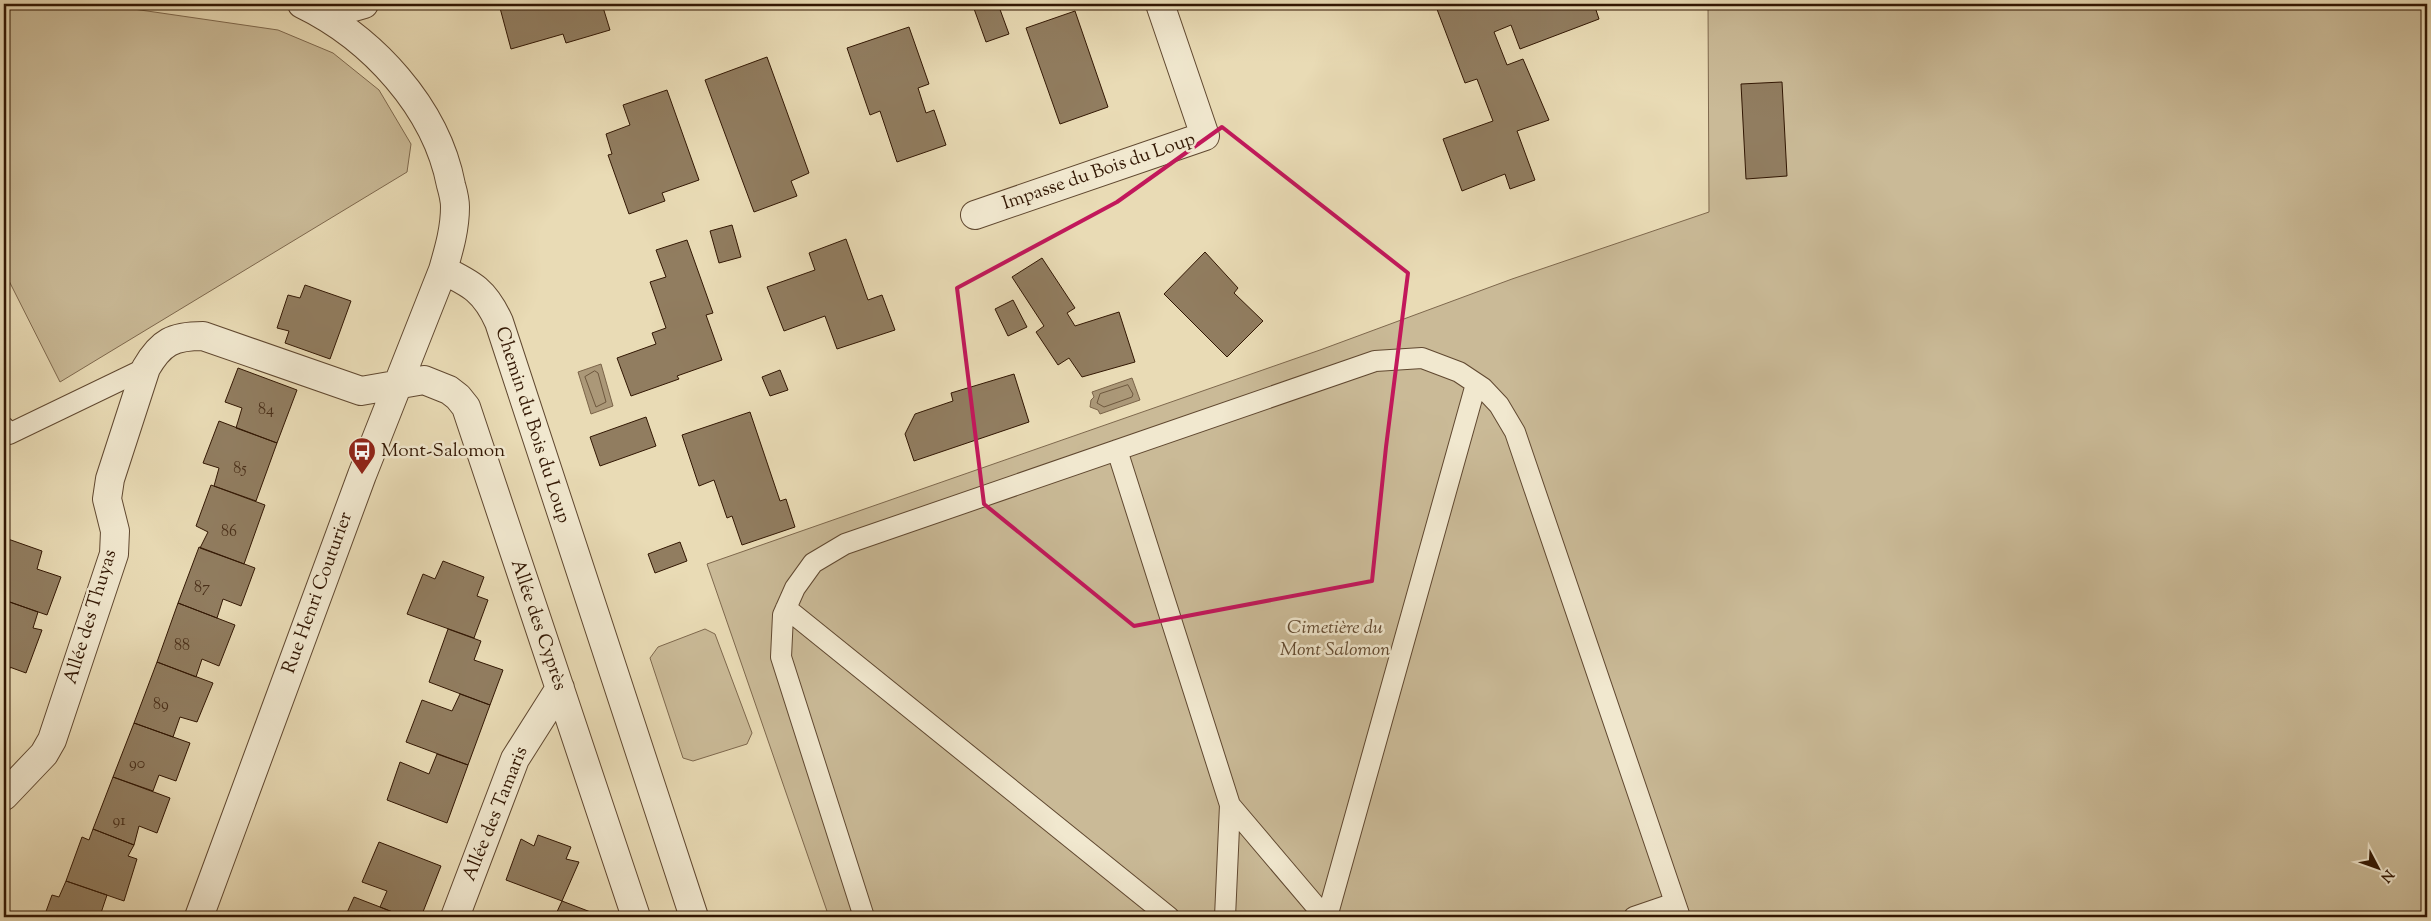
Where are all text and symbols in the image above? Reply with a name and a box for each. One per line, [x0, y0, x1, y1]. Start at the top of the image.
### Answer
street label: Impasse du Bois du Loup [999, 126, 1199, 218]
street label: Chemin du Bois du Loup [487, 323, 577, 527]
house number: 84 [258, 399, 274, 422]
bus stop icon: Mont-Salomon [347, 436, 377, 475]
place label: Mont-Salomon [381, 438, 505, 465]
house number: 85 [233, 458, 247, 481]
street label: Rue Henri Couturier [276, 508, 360, 678]
house number: 86 [221, 521, 237, 544]
street label: Allée des Thuyas [58, 546, 124, 688]
street label: Allée des Cyprès [503, 556, 573, 694]
house number: 87 [194, 577, 210, 600]
park label: Cimetière du Mont Salomon [1280, 615, 1390, 664]
house number: 88 [174, 635, 190, 658]
house number: 89 [153, 694, 169, 717]
street label: Allée des Tamaris [457, 743, 535, 885]
house number: 90 [129, 753, 145, 776]
house number: 91 [112, 810, 126, 833]
north arrow [2354, 844, 2404, 894]
text: N [2375, 864, 2398, 886]

